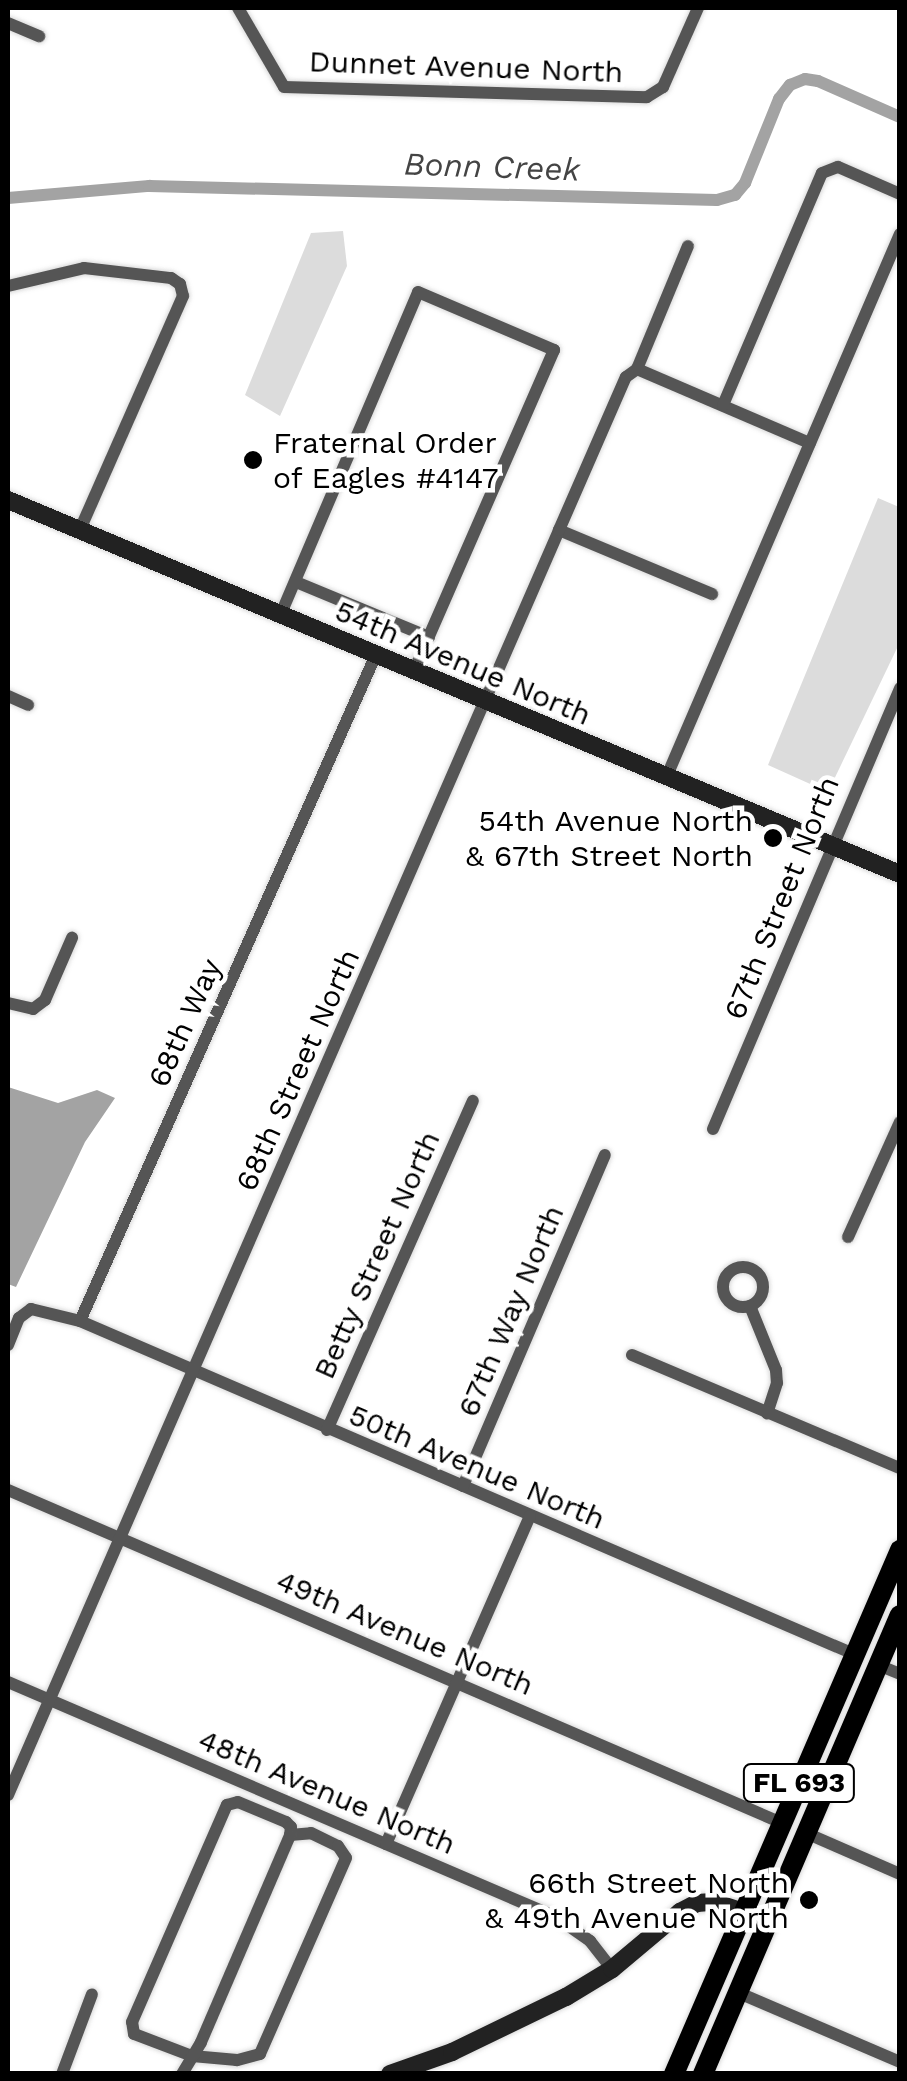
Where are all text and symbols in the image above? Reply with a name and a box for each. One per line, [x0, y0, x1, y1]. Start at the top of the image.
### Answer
street label: Dunnet Avenue North [308, 44, 624, 90]
water label: Bonn Creek [403, 145, 581, 189]
place label: Fraternal Order of Eagles #4147 [273, 425, 500, 496]
marker: Fraternal Order of Eagles #4147 [242, 449, 264, 471]
street label: 54th Avenue North [329, 593, 597, 733]
street label: 67th Street North [717, 771, 847, 1025]
place label: 54th Avenue North & 67th Street North [465, 803, 753, 874]
marker: 54th Avenue North & 67th Street North [762, 827, 784, 849]
street label: 68th Street North [229, 944, 367, 1196]
street label: 68th Way [141, 953, 229, 1093]
street label: Betty Street North [306, 1125, 448, 1385]
street label: 67th Way North [450, 1199, 572, 1423]
street label: 50th Avenue North [343, 1396, 611, 1538]
street label: 49th Avenue North [271, 1562, 539, 1704]
street label: 48th Avenue North [193, 1721, 461, 1863]
road number: FL 693 [742, 1760, 856, 1806]
place label: 66th Street North & 49th Avenue North [483, 1865, 789, 1936]
marker: 66th Street North & 49th Avenue North [798, 1889, 820, 1911]

